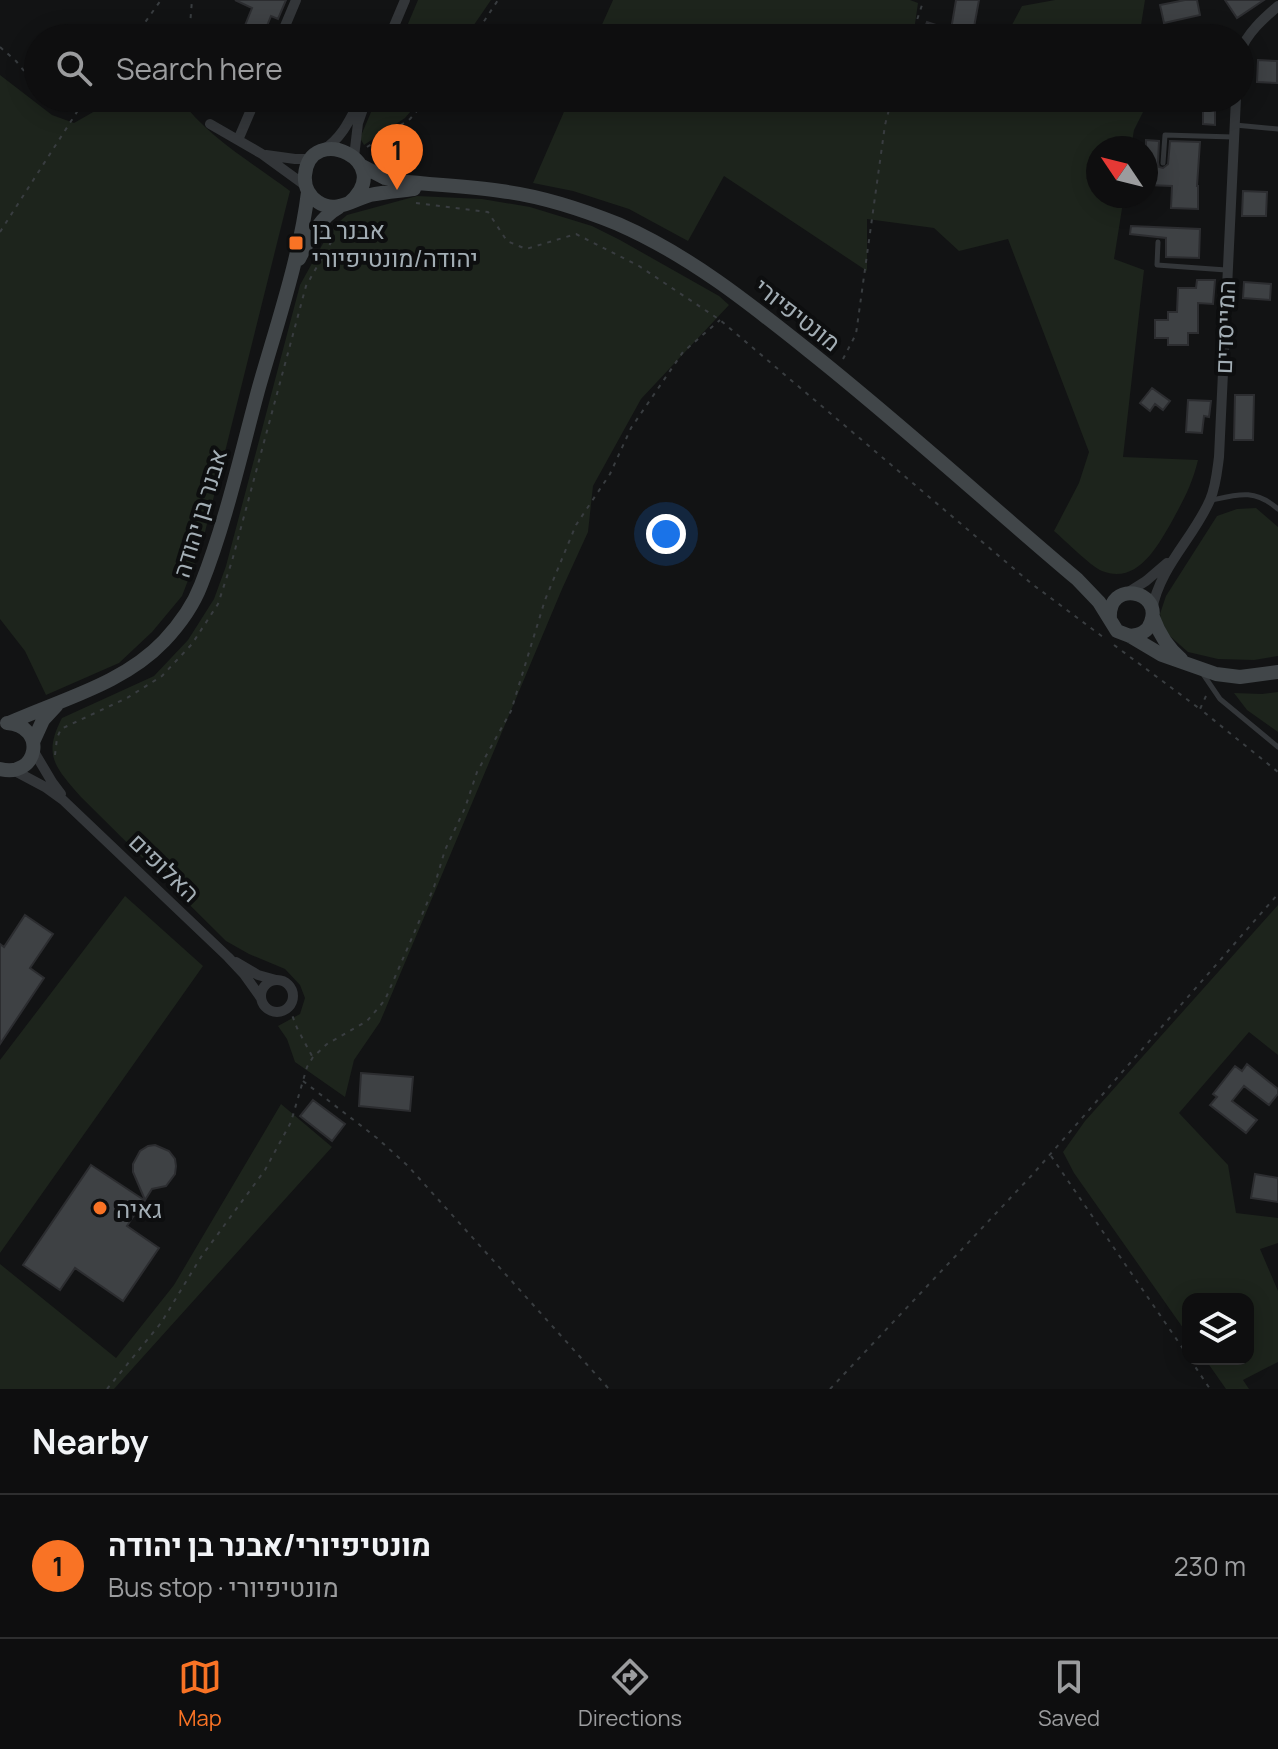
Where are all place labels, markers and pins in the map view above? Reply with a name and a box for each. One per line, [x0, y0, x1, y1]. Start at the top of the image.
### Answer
pin: 1 [371, 124, 423, 190]
place label: אבנר בן יהודה/מונטיפיורי [312, 213, 478, 274]
marker: אבנר בן יהודה/מונטיפיורי [287, 234, 305, 252]
place label: גאיה [116, 1192, 162, 1225]
marker: גאיה [91, 1199, 109, 1217]

